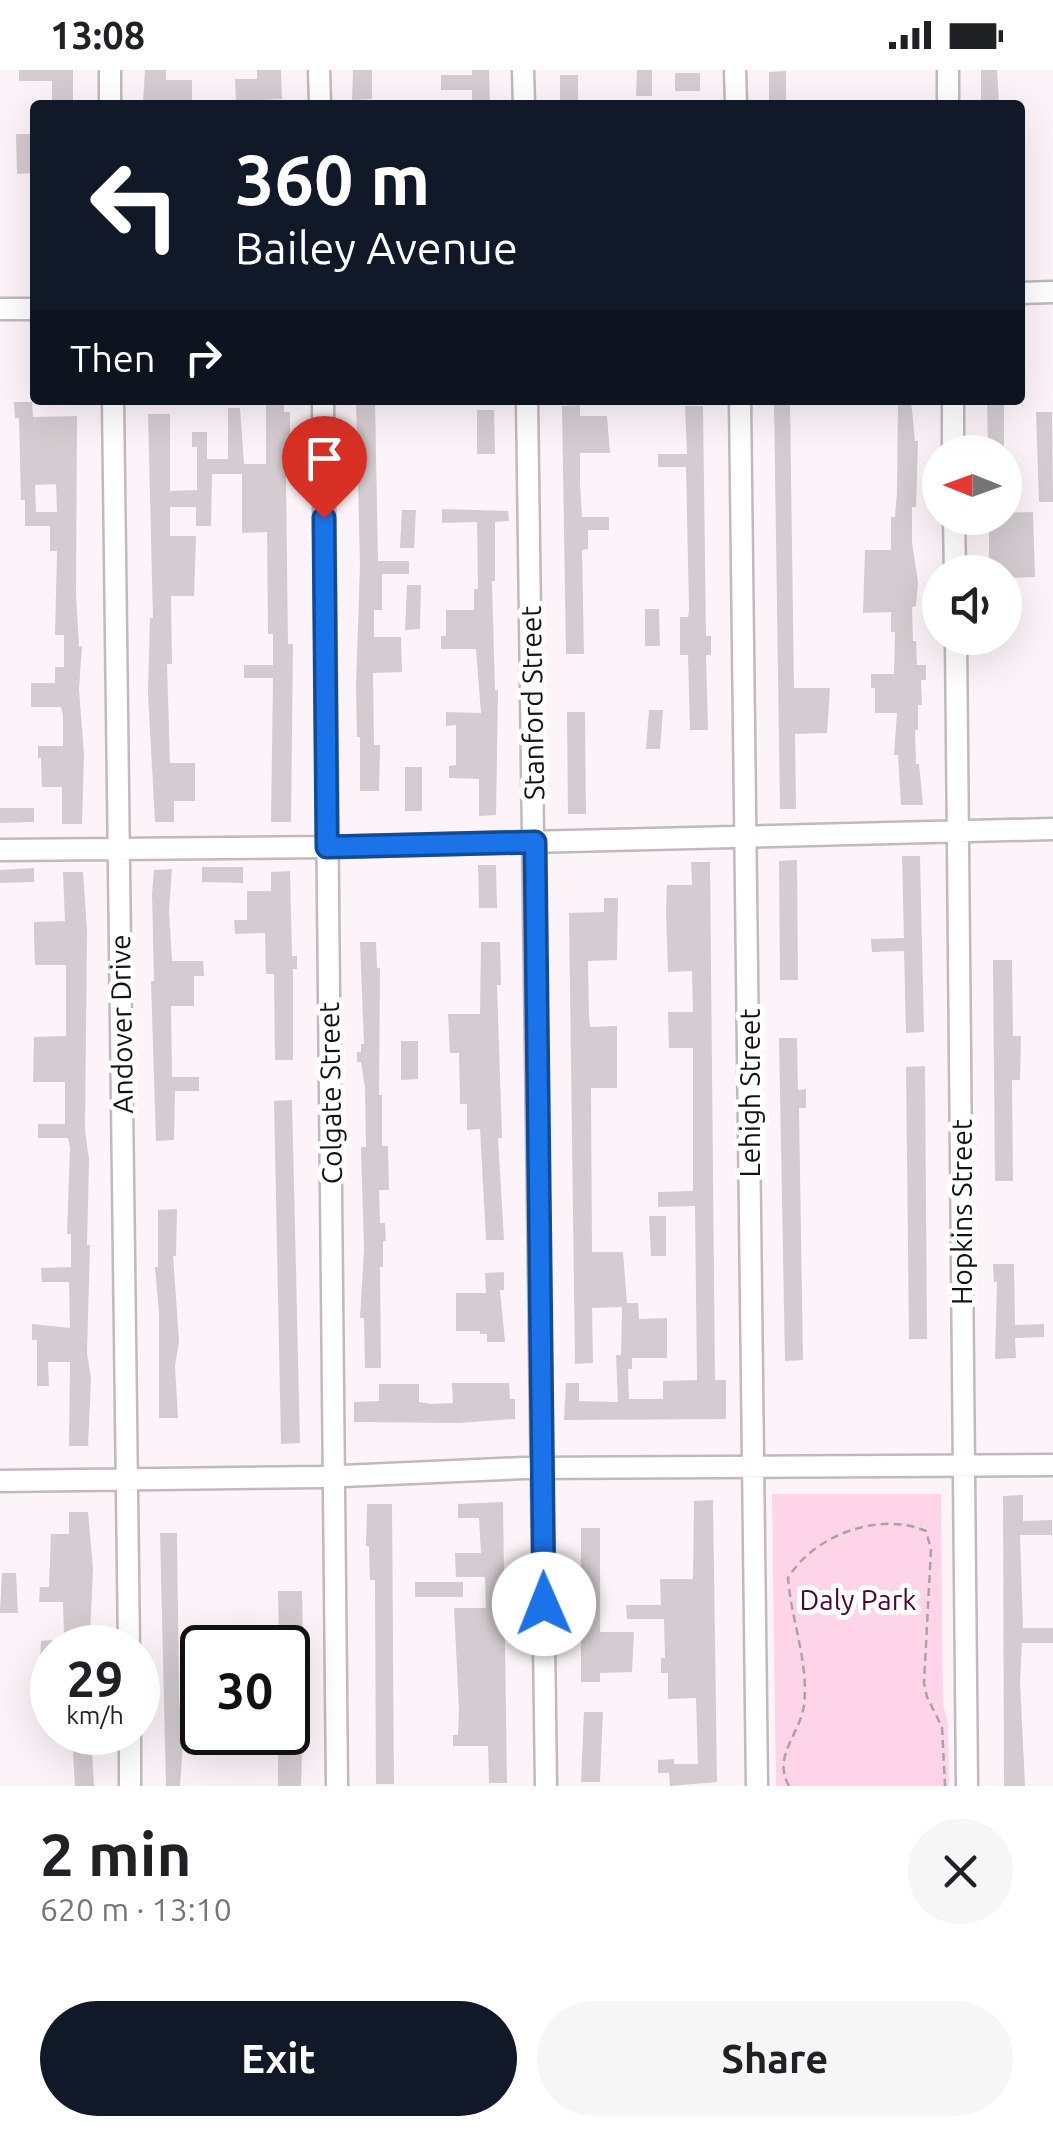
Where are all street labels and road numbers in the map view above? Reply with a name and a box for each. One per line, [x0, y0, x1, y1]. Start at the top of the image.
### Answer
street label: Stanford Street [515, 605, 549, 801]
street label: Andover Drive [104, 934, 138, 1114]
street label: Colgate Street [313, 1002, 347, 1184]
street label: Lehigh Street [734, 1008, 765, 1178]
street label: Hopkins Street [946, 1119, 977, 1305]

